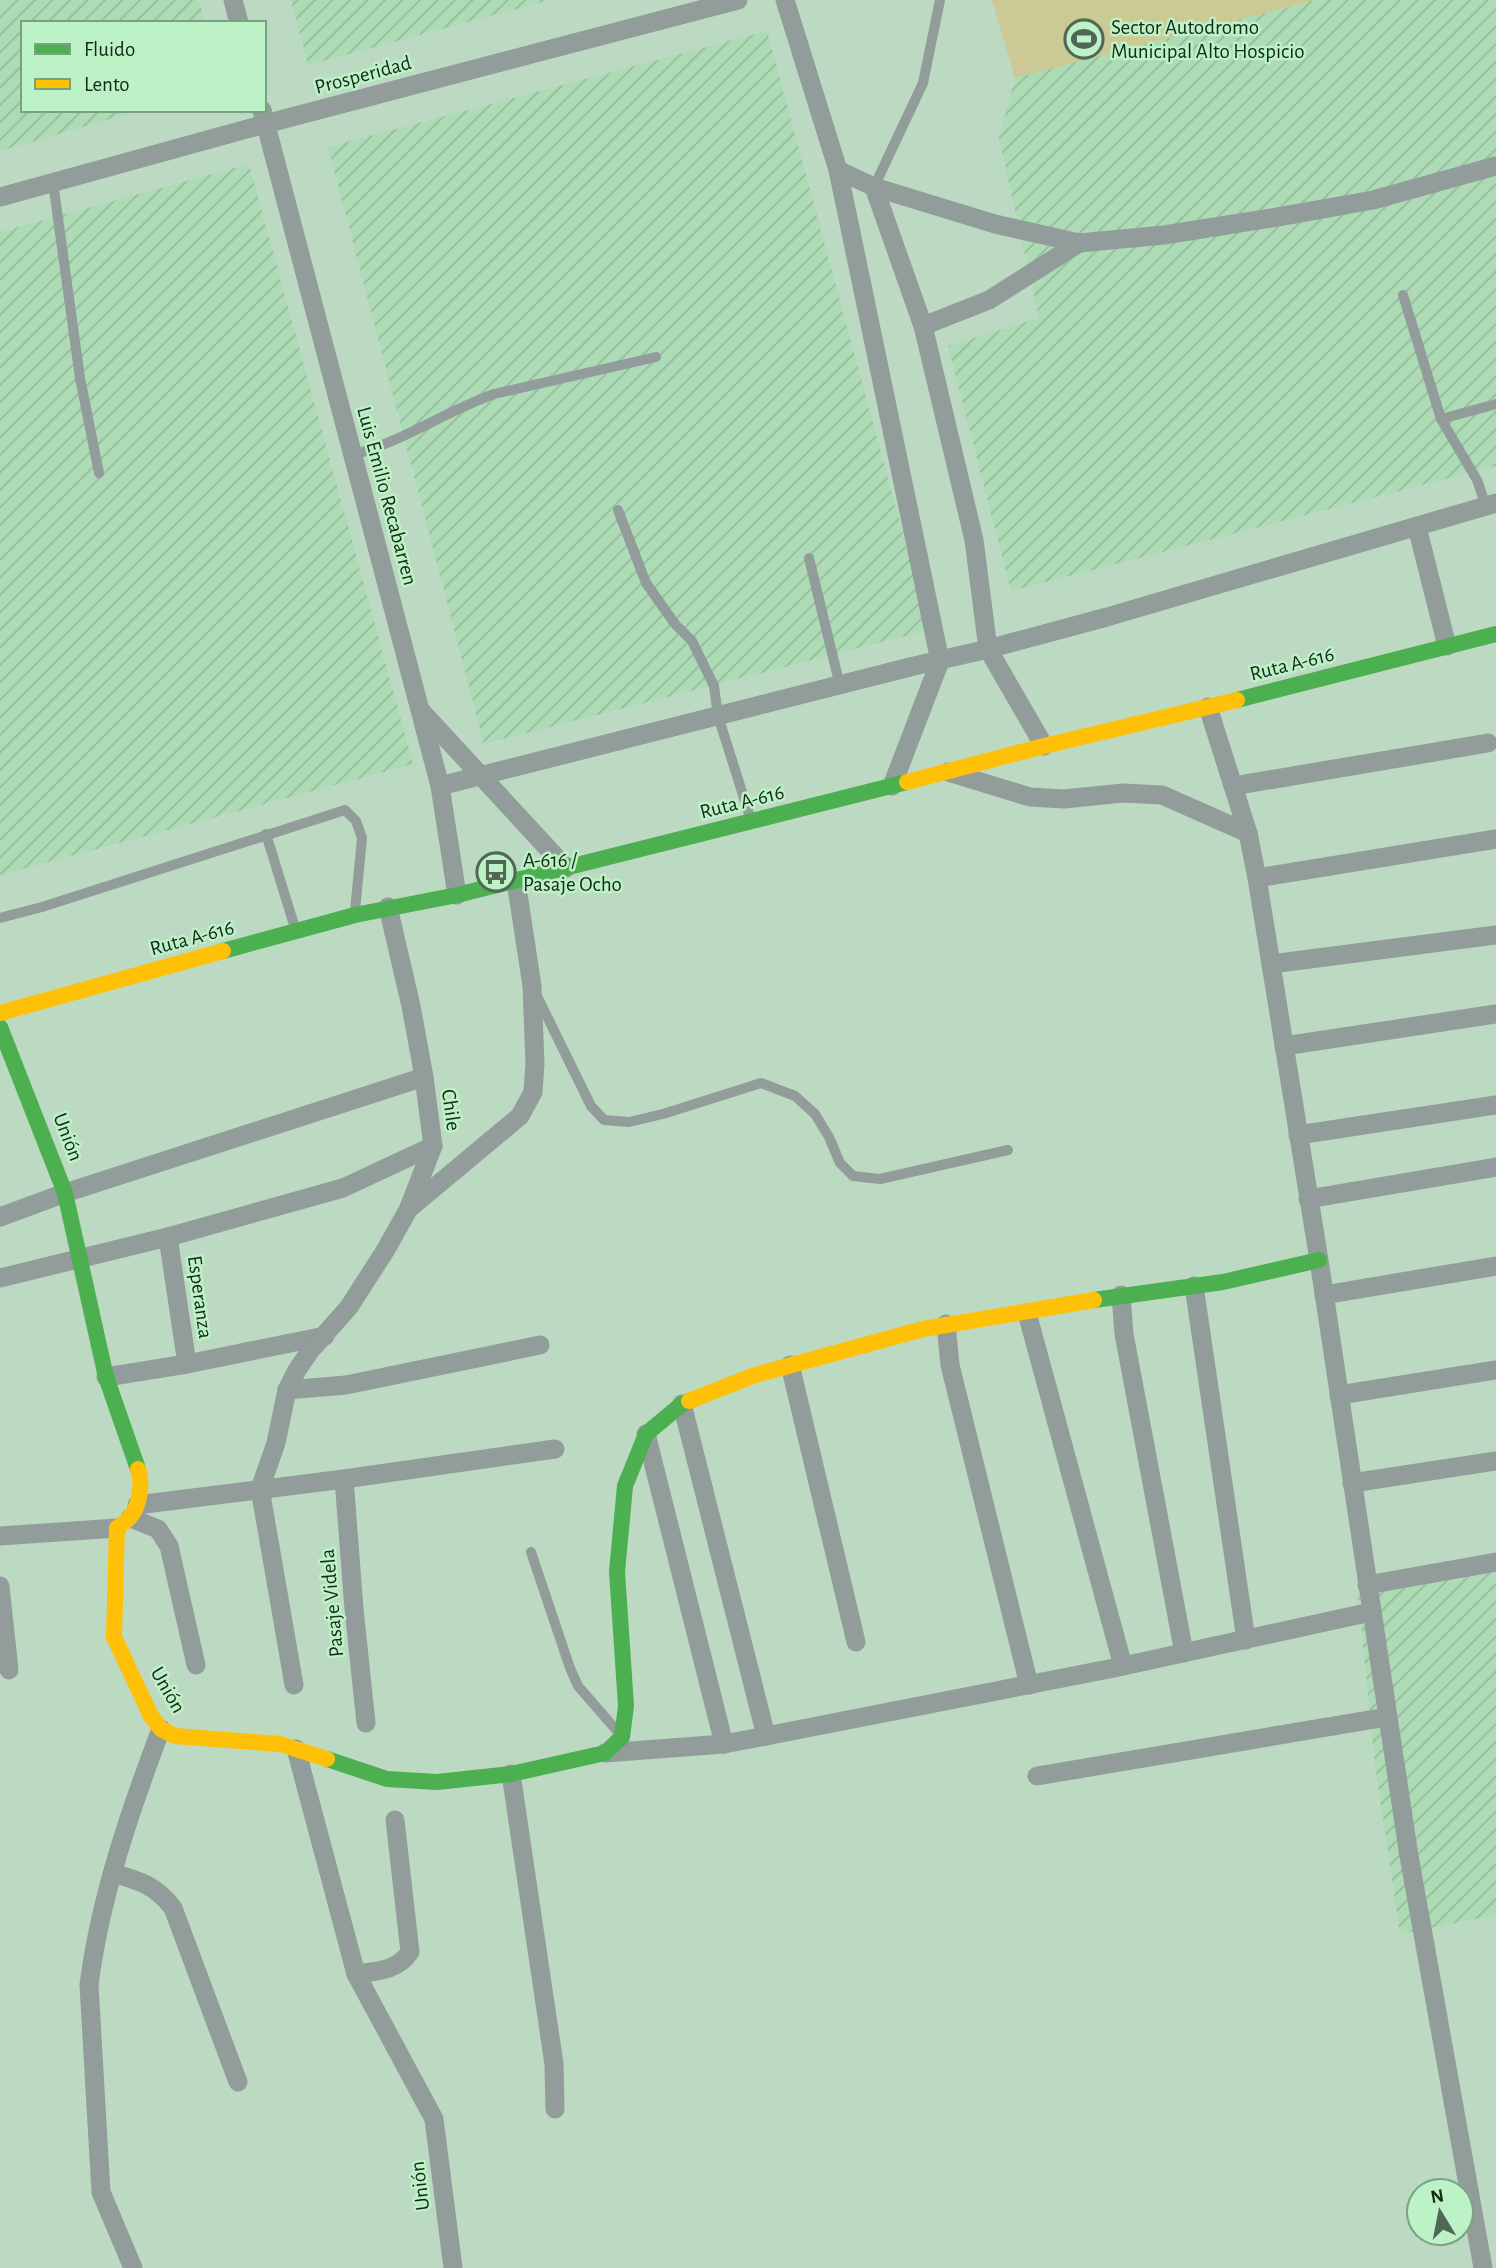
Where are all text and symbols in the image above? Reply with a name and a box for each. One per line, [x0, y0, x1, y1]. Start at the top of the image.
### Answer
place label: Sector Autodromo Municipal Alto Hospicio [1111, 17, 1305, 62]
sports icon: Sector Autodromo Municipal Alto Hospicio [1063, 18, 1105, 60]
legend [21, 21, 266, 112]
text: Fluido [84, 39, 135, 60]
street label: Prosperidad [312, 52, 414, 98]
text: Lento [84, 74, 130, 95]
street label: Luis Emilio Recabarren [353, 404, 421, 588]
street label: Ruta A-616 [1248, 643, 1336, 685]
street label: Ruta A-616 [698, 781, 786, 823]
place label: A-616 / Pasaje Ocho [523, 850, 622, 895]
bus stop icon: A-616 / Pasaje Ocho [475, 851, 517, 893]
street label: Ruta A-616 [148, 917, 236, 959]
street label: Chile [438, 1088, 464, 1132]
street label: Unión [49, 1110, 87, 1164]
street label: Esperanza [184, 1254, 216, 1340]
street label: Pasaje Videla [317, 1548, 347, 1658]
street label: Unión [147, 1663, 189, 1717]
street label: Unión [407, 2160, 433, 2212]
north arrow [1405, 2177, 1475, 2247]
text: N [1429, 2186, 1445, 2207]

